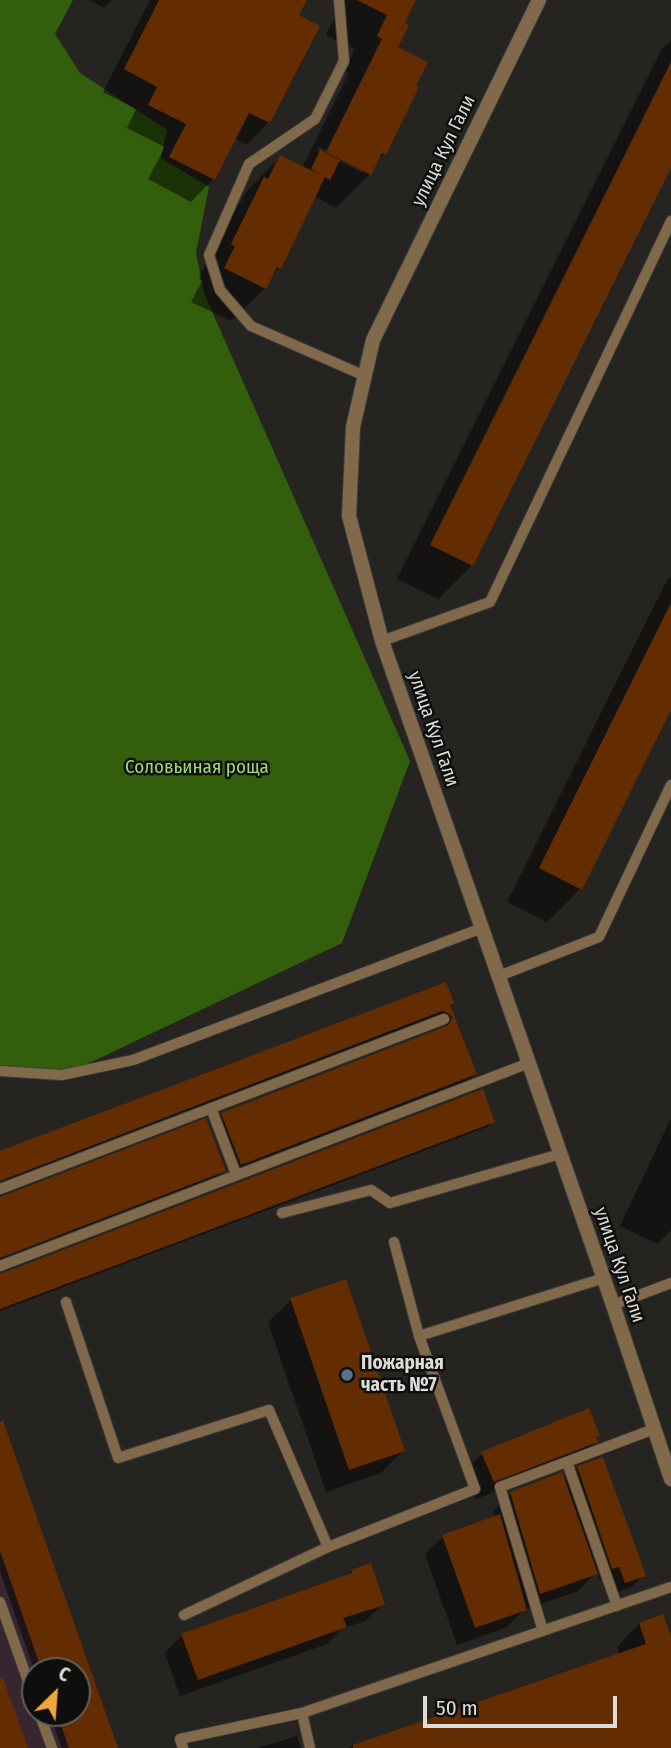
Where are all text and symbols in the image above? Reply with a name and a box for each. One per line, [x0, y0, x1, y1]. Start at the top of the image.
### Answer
street label: улица Кул Гали [407, 92, 481, 210]
street label: улица Кул Гали [403, 668, 463, 790]
park label: Соловьиная роща [125, 757, 269, 779]
street label: улица Кул Гали [589, 1204, 649, 1326]
place label: Пожарная часть №7 [361, 1353, 444, 1397]
marker: Пожарная часть №7 [339, 1367, 355, 1383]
north arrow [21, 1657, 91, 1727]
text: С [55, 1662, 74, 1687]
scale bar [426, 1682, 620, 1726]
text: 50 m [436, 1695, 478, 1721]

